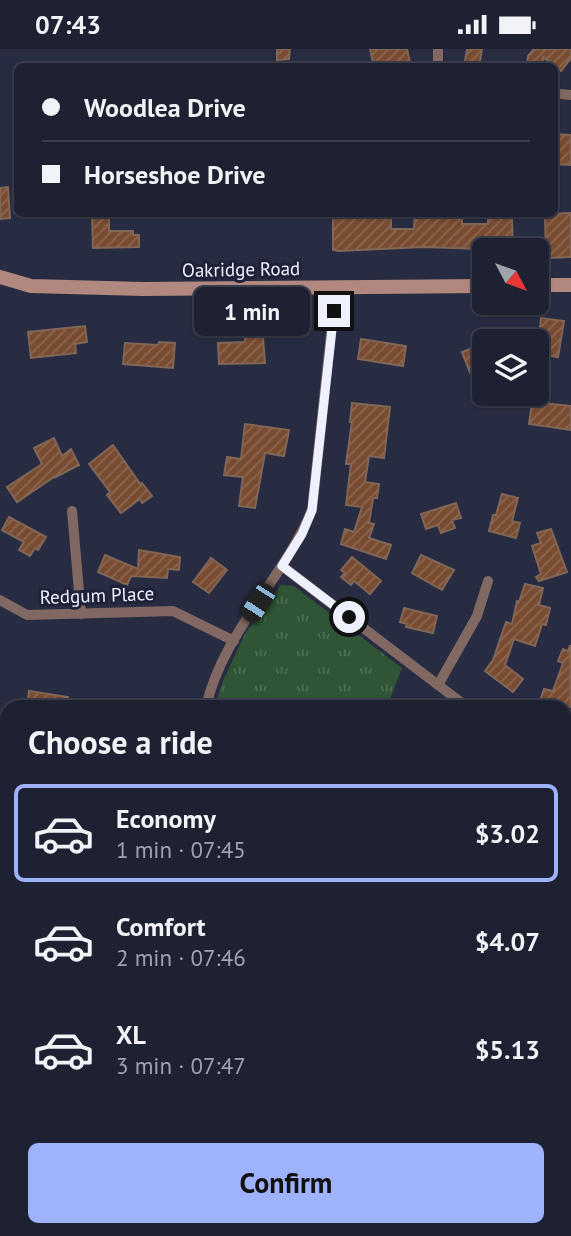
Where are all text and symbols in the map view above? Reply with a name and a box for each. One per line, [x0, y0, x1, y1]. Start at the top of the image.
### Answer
text: 07:43 [35, 8, 101, 41]
text: Woodlea Drive [84, 91, 246, 124]
text: Horseshoe Drive [84, 158, 265, 191]
north arrow [472, 238, 550, 315]
map controls [472, 238, 549, 406]
street label: Oakridge Road [182, 256, 300, 282]
callout: 1 min [194, 287, 310, 335]
route end [318, 295, 350, 327]
text: 1 min [224, 297, 280, 326]
button: layers [472, 329, 549, 406]
car [238, 580, 279, 626]
street label: Redgum Place [39, 581, 155, 609]
route start [333, 601, 365, 633]
text: Choose a ride [28, 721, 213, 763]
icon: car [32, 802, 95, 865]
text: Economy [116, 802, 216, 835]
text: $3.02 [475, 817, 540, 850]
text: 1 min · 07:45 [116, 835, 246, 864]
icon: car [32, 910, 95, 973]
text: Comfort [116, 910, 206, 943]
text: $4.07 [475, 925, 540, 958]
text: 2 min · 07:46 [116, 943, 246, 972]
icon: car [32, 1018, 95, 1081]
text: XL [116, 1018, 146, 1051]
text: $5.13 [475, 1033, 540, 1066]
text: 3 min · 07:47 [116, 1051, 246, 1080]
button: Confirm [28, 1143, 544, 1223]

